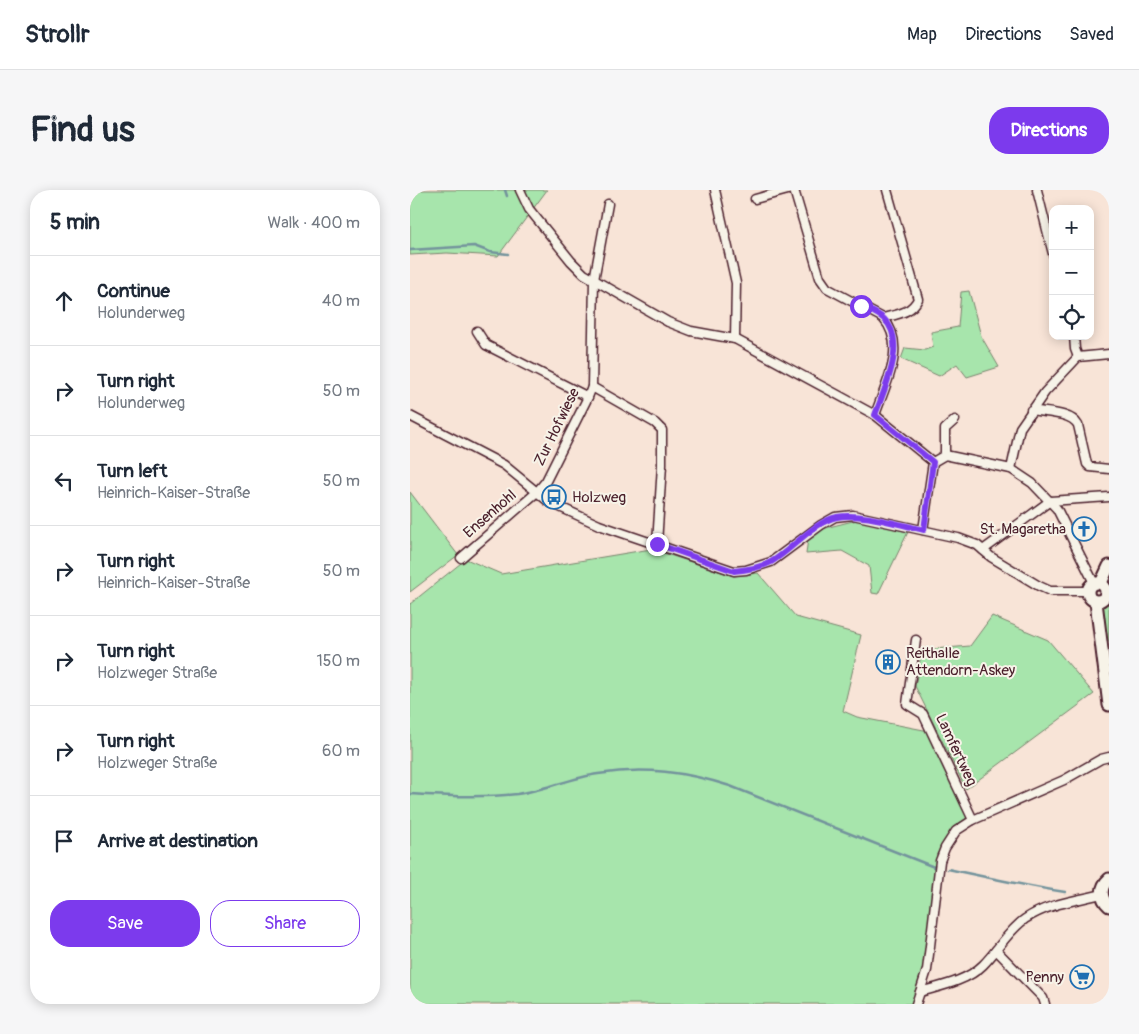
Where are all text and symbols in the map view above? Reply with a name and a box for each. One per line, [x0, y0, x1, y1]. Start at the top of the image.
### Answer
text: Strollr [25, 20, 90, 49]
text: Map [907, 23, 937, 46]
text: Directions [965, 23, 1041, 46]
text: Saved [1069, 23, 1114, 46]
button: Directions [989, 107, 1109, 154]
text: Find us [30, 108, 135, 152]
map controls [1049, 205, 1094, 340]
button: + [1049, 205, 1094, 250]
text: 5 min [50, 209, 100, 236]
text: Walk · 400 m [267, 213, 360, 233]
button: − [1049, 250, 1094, 295]
text: Continue [97, 279, 170, 303]
icon: ahead [50, 287, 78, 315]
text: 40 m [322, 291, 360, 311]
route start [850, 295, 873, 318]
button: locate [1049, 295, 1094, 340]
text: Holunderweg [97, 303, 185, 323]
text: Turn right [97, 369, 175, 393]
icon: right [50, 377, 78, 405]
text: 50 m [323, 381, 360, 401]
street label: Zur Hofwiese [530, 384, 584, 469]
text: Holunderweg [97, 393, 185, 413]
text: Turn left [97, 459, 167, 483]
icon: left [50, 467, 78, 495]
text: 50 m [323, 471, 360, 491]
text: Heinrich-Kaiser-Straße [97, 483, 250, 503]
bus stop icon: Holzweg [541, 484, 567, 510]
street label: Ensenhohl [460, 486, 520, 542]
place label: Holzweg [572, 488, 626, 507]
church icon: St. Magaretha [1071, 516, 1097, 542]
place label: St. Magaretha [980, 520, 1066, 539]
route end [646, 533, 669, 556]
text: Turn right [97, 549, 175, 573]
icon: right [50, 557, 78, 585]
text: 50 m [323, 561, 360, 581]
text: Heinrich-Kaiser-Straße [97, 573, 250, 593]
text: Turn right [97, 639, 175, 663]
place label: Reithalle Attendorn-Askey [906, 644, 1016, 680]
icon: right [50, 647, 78, 675]
building icon: Reithalle Attendorn-Askey [875, 649, 901, 675]
text: 150 m [316, 651, 360, 671]
text: Holzweger Straße [97, 663, 217, 683]
street label: Lamfertweg [931, 711, 981, 789]
text: Turn right [97, 729, 175, 753]
icon: right [50, 737, 78, 765]
text: 60 m [322, 741, 360, 761]
text: Holzweger Straße [97, 753, 217, 773]
icon: arrive [50, 827, 78, 855]
text: Arrive at destination [97, 829, 258, 853]
button: Save [50, 900, 200, 947]
button: Share [210, 900, 360, 947]
supermarket icon: Penny [1069, 964, 1095, 990]
place label: Penny [1026, 968, 1065, 987]

